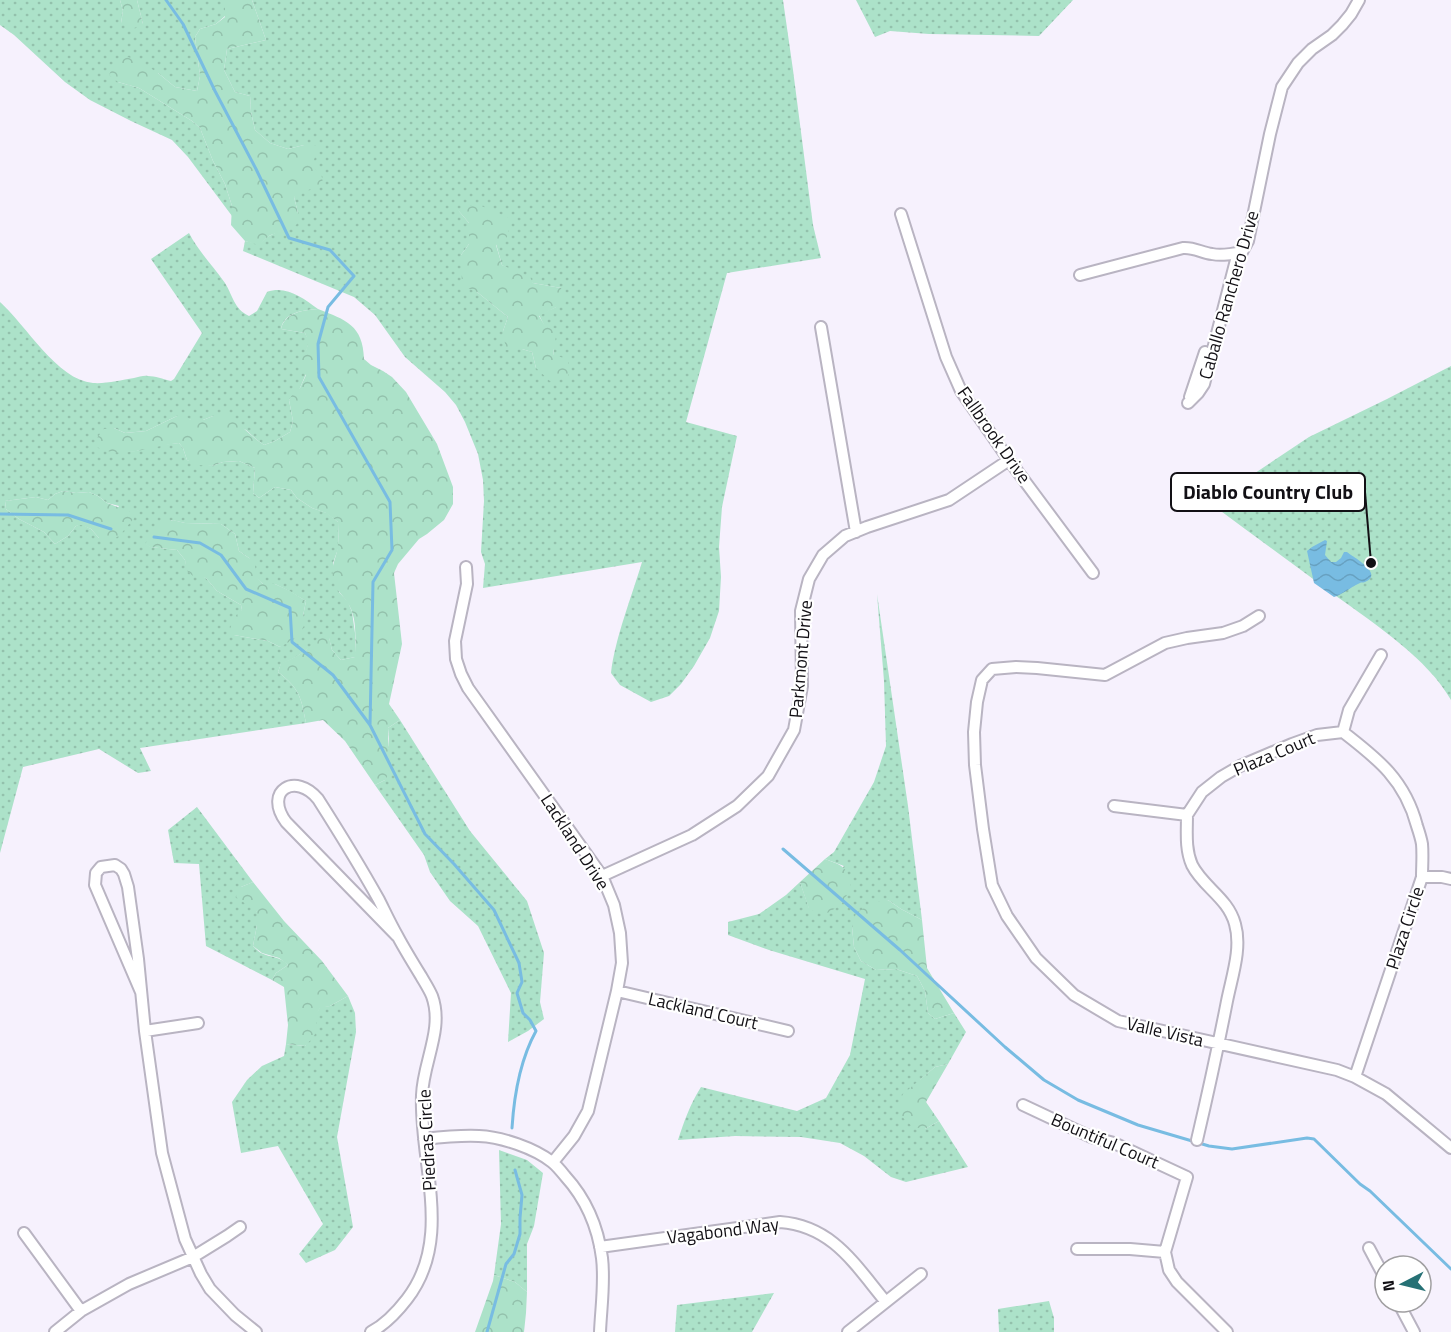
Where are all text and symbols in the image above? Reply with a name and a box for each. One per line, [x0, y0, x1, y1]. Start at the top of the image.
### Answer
street label: Caballo Ranchero Drive [1192, 207, 1266, 382]
street label: Fallbrook Drive [951, 381, 1038, 489]
callout: Diablo Country Club [1171, 473, 1365, 511]
text: Diablo Country Club [1183, 476, 1353, 507]
street label: Parkmont Drive [782, 599, 819, 719]
street label: Plaza Court [1229, 724, 1319, 783]
street label: Lackland Drive [534, 788, 617, 895]
street label: Plaza Circle [1378, 883, 1431, 973]
street label: Lackland Court [646, 985, 761, 1036]
street label: Valle Vista [1124, 1010, 1206, 1053]
street label: Piedras Circle [410, 1089, 443, 1192]
street label: Bountiful Court [1047, 1106, 1164, 1176]
street label: Vagabond Way [665, 1210, 781, 1251]
north arrow [1373, 1254, 1433, 1314]
text: N [1376, 1279, 1401, 1293]

